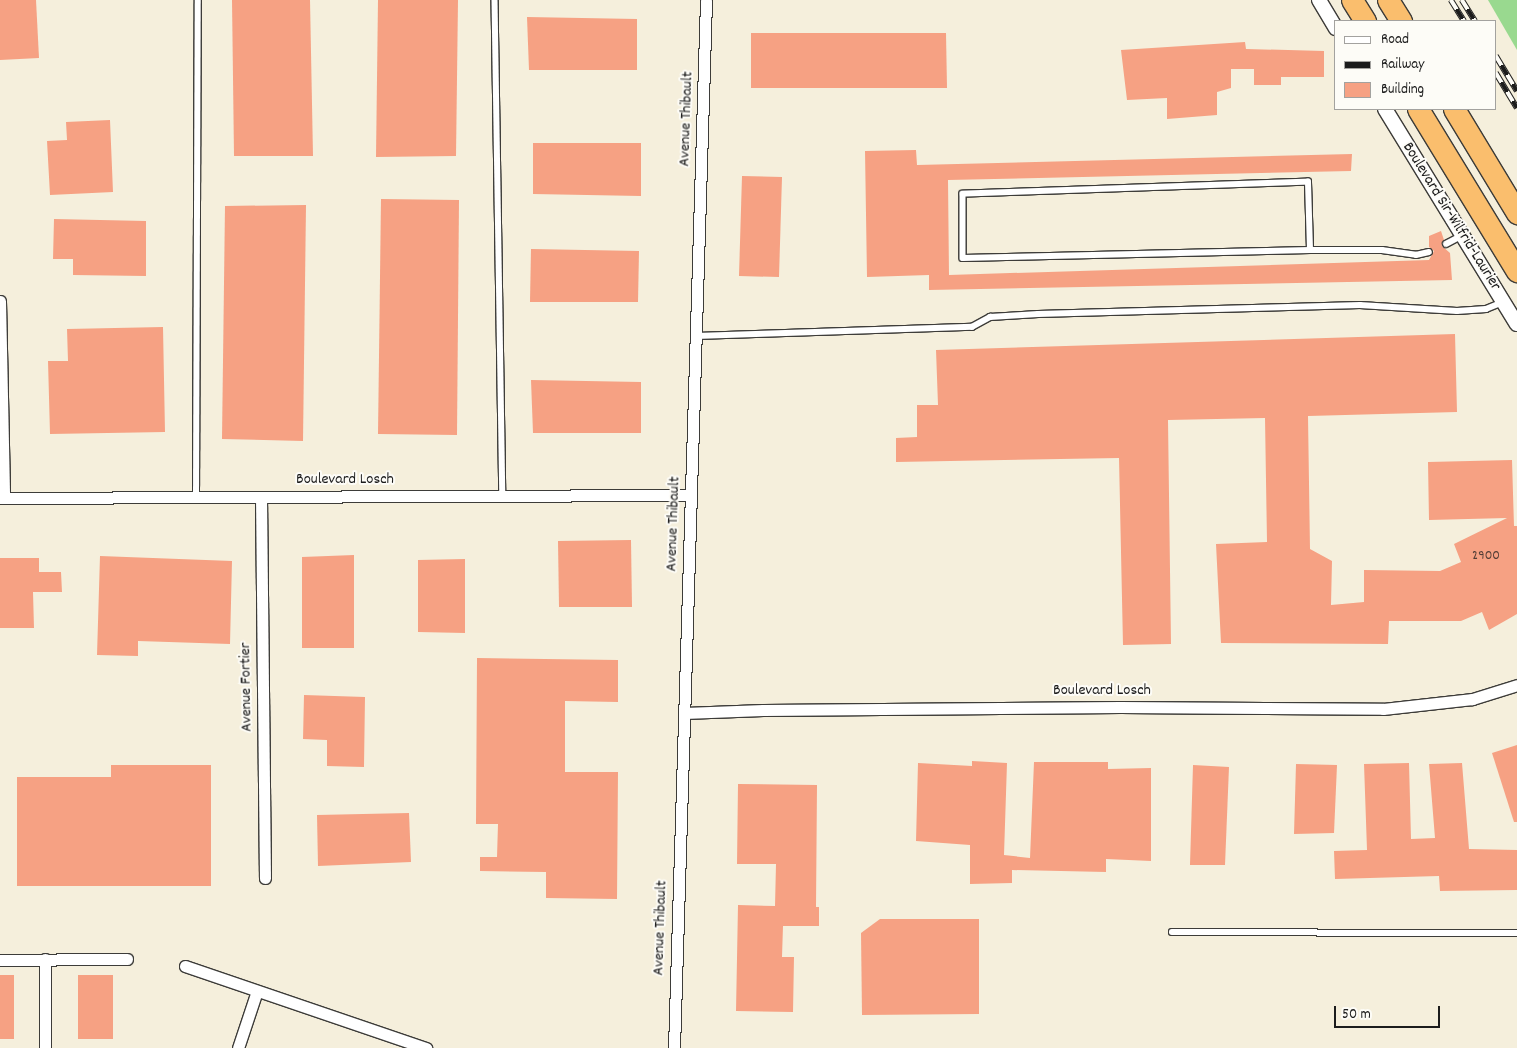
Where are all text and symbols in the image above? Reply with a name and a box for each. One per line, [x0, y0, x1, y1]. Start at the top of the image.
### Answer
legend [1334, 20, 1497, 110]
text: Road [1381, 29, 1409, 51]
text: Railway [1381, 54, 1424, 76]
street label: Avenue Thibault [676, 71, 698, 167]
text: Building [1381, 79, 1424, 101]
street label: Boulevard Sir-Wilfrid-Laurier [1397, 139, 1505, 295]
street label: Boulevard Losch [296, 470, 394, 490]
street label: Avenue Thibault [663, 476, 685, 572]
house number: 2900 [1472, 548, 1500, 564]
street label: Avenue Fortier [237, 642, 257, 732]
street label: Boulevard Losch [1053, 681, 1151, 701]
street label: Avenue Thibault [650, 880, 672, 976]
scale bar [1337, 996, 1443, 1028]
text: 50 m [1342, 1004, 1371, 1026]

